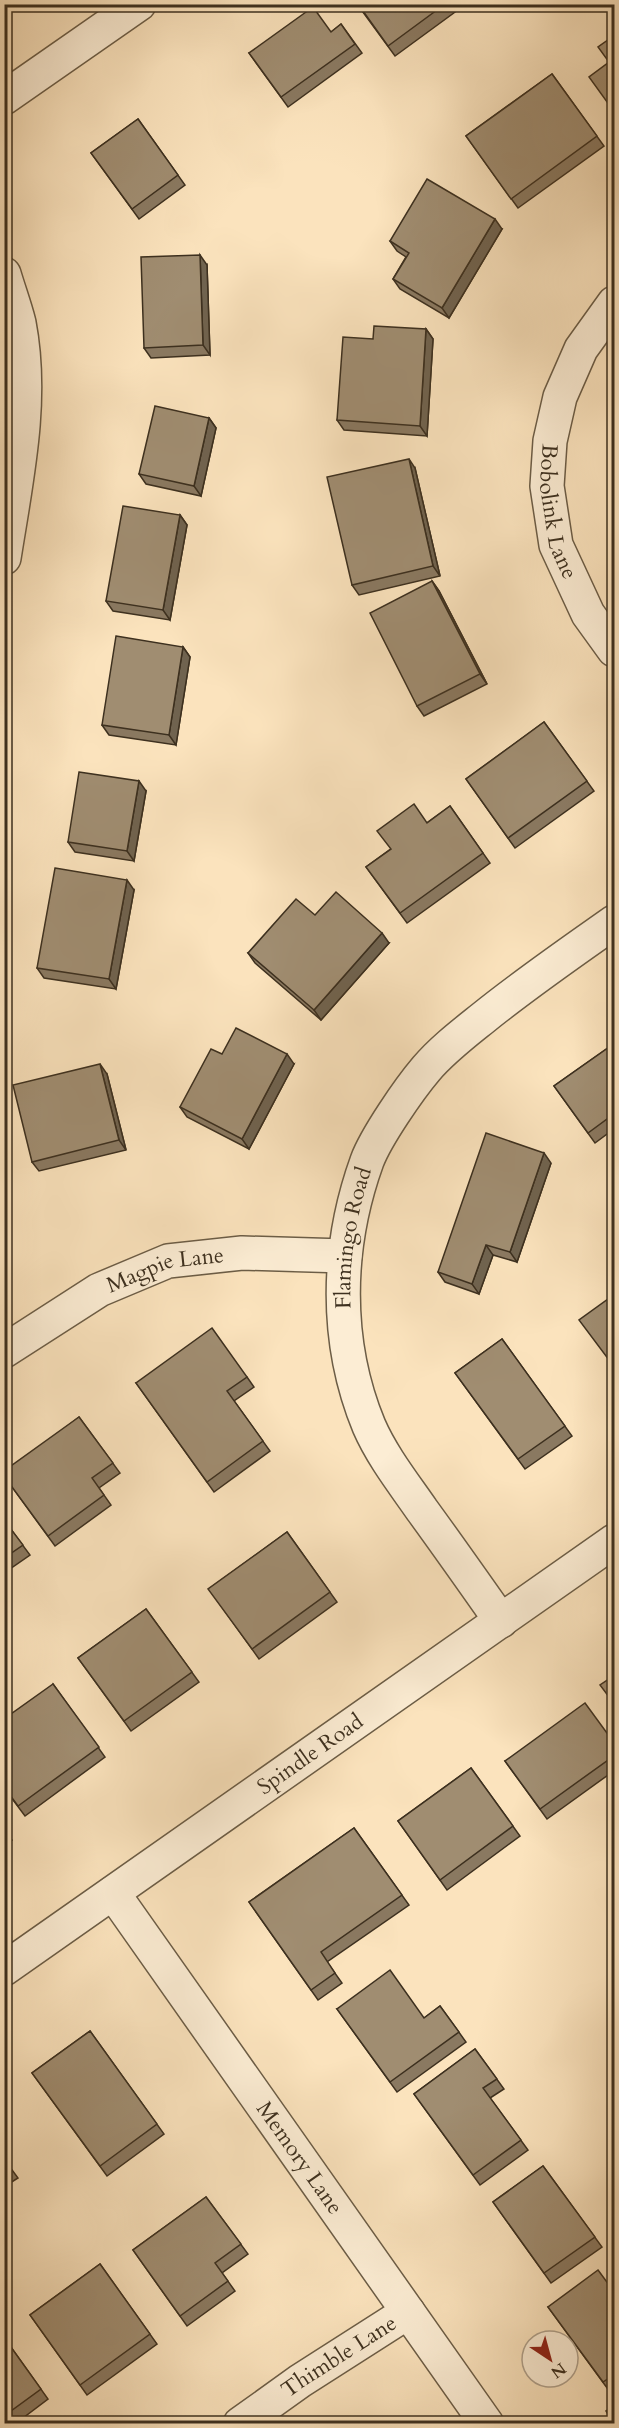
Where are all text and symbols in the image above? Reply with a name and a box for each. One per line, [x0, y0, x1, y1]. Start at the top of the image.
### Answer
street label: Bobolink Lane [532, 443, 585, 584]
street label: Flamingo Road [328, 1163, 379, 1309]
street label: Magpie Lane [102, 1240, 225, 1300]
street label: Spindle Road [251, 1706, 369, 1802]
street label: Memory Lane [249, 2095, 350, 2221]
street label: Thimble Lane [275, 2308, 402, 2405]
north arrow [520, 2329, 580, 2389]
text: N [546, 2357, 570, 2383]

